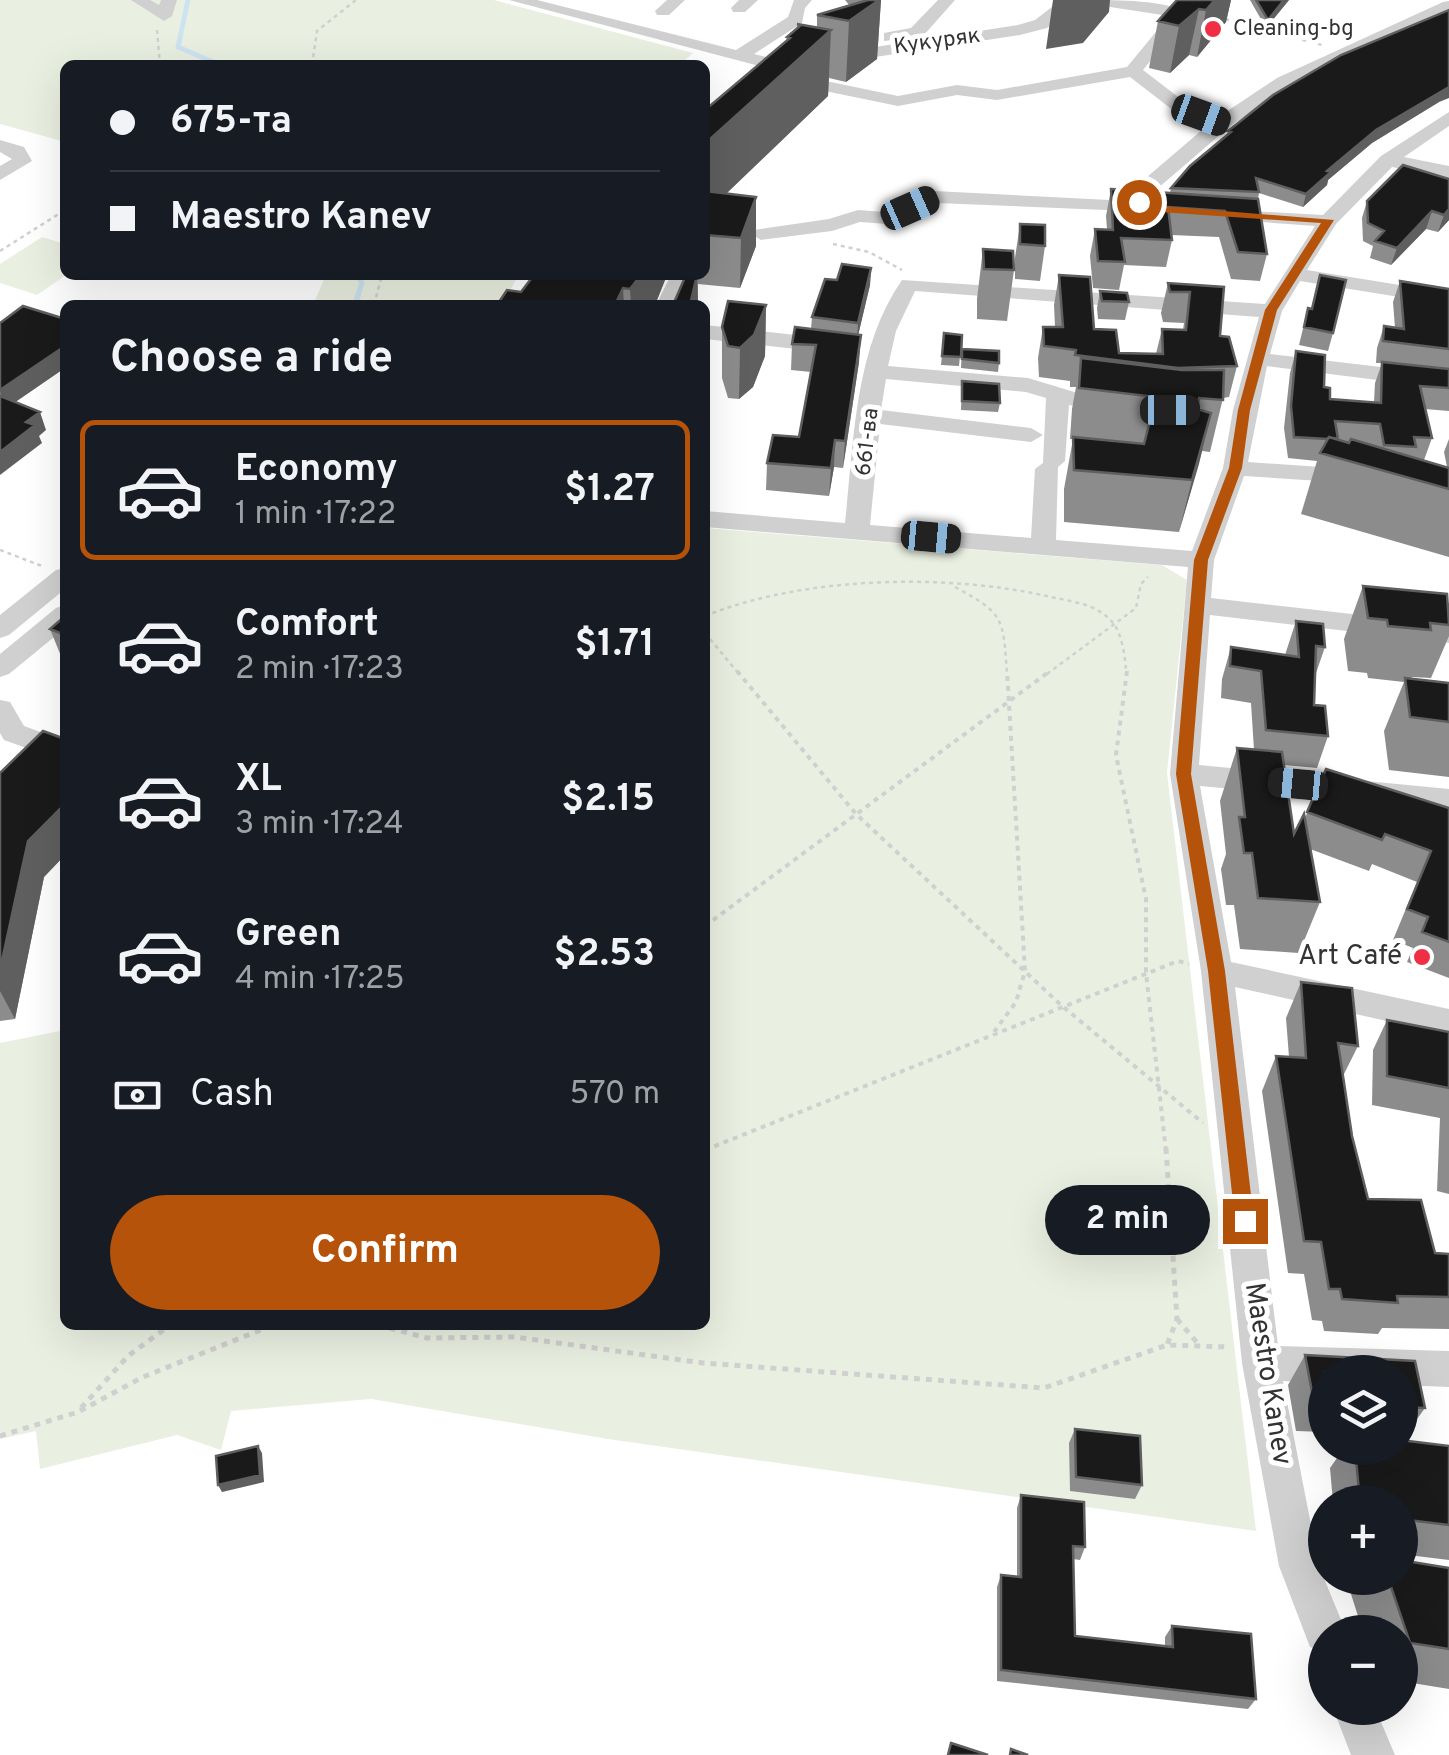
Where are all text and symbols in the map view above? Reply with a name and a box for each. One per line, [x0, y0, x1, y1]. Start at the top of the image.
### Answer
place label: Cleaning-bg [1233, 16, 1354, 43]
marker: Cleaning-bg [1202, 18, 1224, 40]
street label: Кукуряк [892, 23, 982, 61]
car [1168, 91, 1234, 139]
text: 675-та [170, 98, 292, 147]
route start [1117, 180, 1162, 225]
car [876, 182, 944, 234]
text: Maestro Kanev [170, 194, 432, 243]
text: Choose a ride [110, 331, 393, 388]
car [1140, 395, 1200, 425]
street label: 661-ва [850, 407, 886, 477]
icon: car [115, 445, 205, 535]
text: Economy [235, 446, 397, 495]
text: $1.27 [564, 466, 655, 515]
text: 1 min · 17:22 [235, 495, 396, 535]
car [900, 519, 962, 555]
icon: car [115, 600, 205, 690]
text: Comfort [235, 601, 379, 650]
text: $1.71 [574, 621, 655, 670]
text: 2 min · 17:23 [235, 650, 404, 690]
icon: car [115, 755, 205, 845]
text: XL [235, 756, 282, 805]
car [1267, 766, 1329, 802]
text: $2.15 [561, 776, 655, 825]
text: 3 min · 17:24 [235, 805, 404, 845]
icon: car [115, 910, 205, 1000]
text: Green [235, 911, 341, 960]
text: $2.53 [554, 931, 655, 980]
place label: Art Café [1298, 939, 1402, 975]
marker: Art Café [1411, 946, 1433, 968]
text: 4 min · 17:25 [235, 960, 405, 1000]
icon: cash [110, 1068, 165, 1123]
text: Cash [190, 1071, 274, 1120]
text: 570 m [570, 1075, 660, 1115]
callout: 2 min [1045, 1186, 1210, 1256]
button: Confirm [110, 1195, 660, 1310]
route end [1223, 1199, 1268, 1244]
text: 2 min [1086, 1200, 1169, 1240]
street label: Maestro Kanev [1235, 1280, 1299, 1468]
map controls [1308, 1355, 1418, 1725]
button: layers [1308, 1355, 1418, 1465]
button: + [1308, 1485, 1418, 1595]
button: − [1308, 1615, 1418, 1725]

